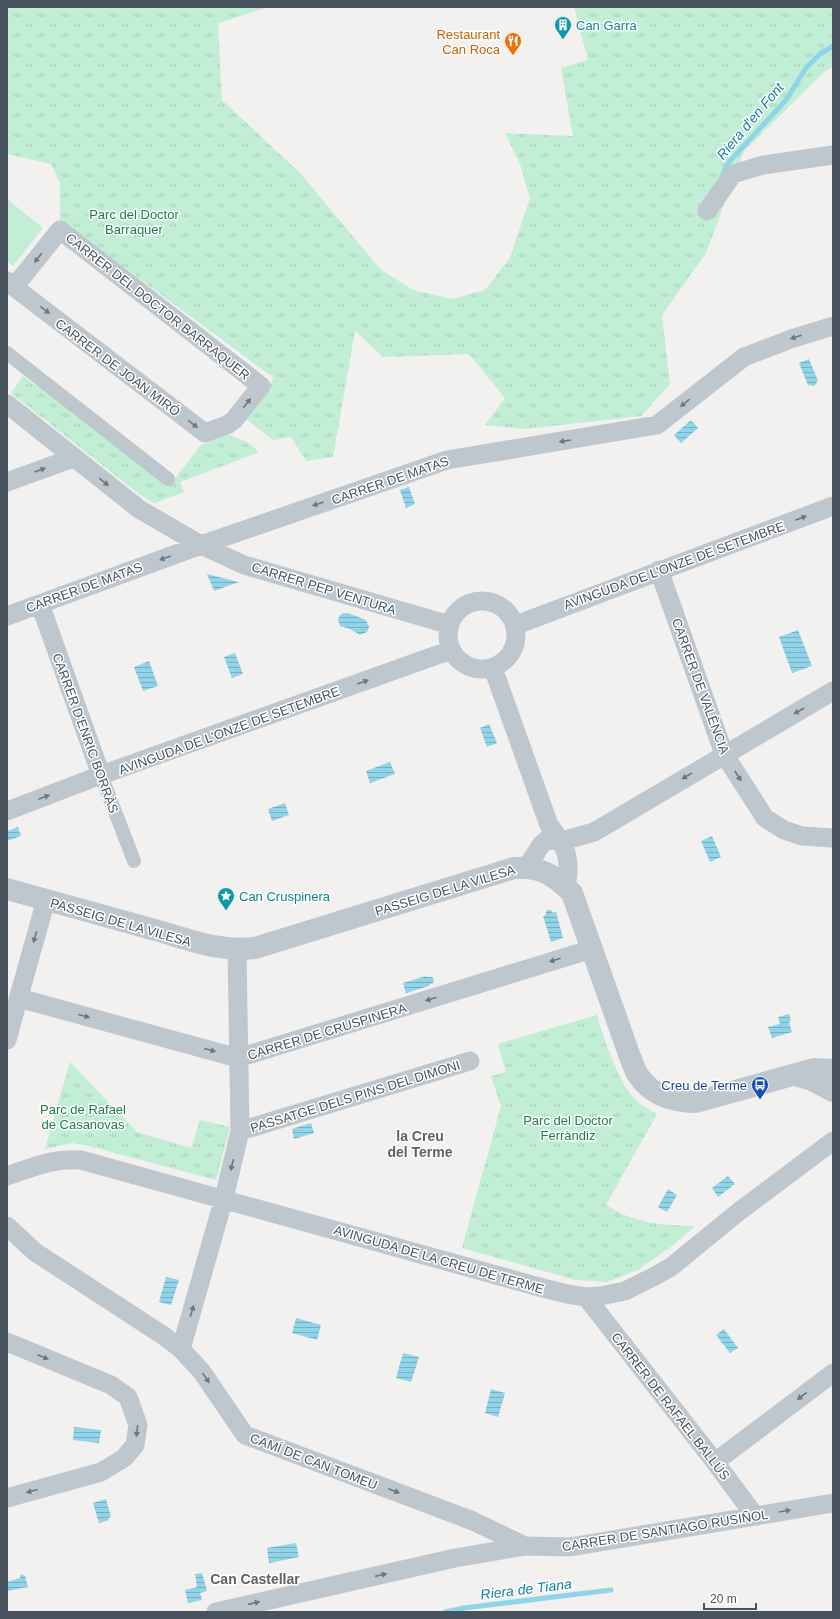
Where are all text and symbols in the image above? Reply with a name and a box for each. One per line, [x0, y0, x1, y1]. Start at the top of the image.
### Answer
building icon: Can Garra [553, 15, 573, 40]
place label: Can Garra [576, 18, 637, 33]
place label: Restaurant Can Roca [436, 27, 501, 57]
restaurant icon: Restaurant Can Roca [503, 31, 523, 56]
water label: Riera d'en Font [713, 79, 787, 163]
park label: Parc del Doctor Barraquer [89, 207, 179, 237]
street label: CARRER DEL DOCTOR BARRAQUER [63, 230, 253, 383]
one-way arrow [33, 253, 42, 264]
one-way arrow [40, 306, 51, 315]
street label: CARRER DE JOAN MIRÓ [52, 316, 183, 419]
one-way arrow [789, 335, 801, 341]
one-way arrow [243, 398, 252, 409]
one-way arrow [680, 399, 691, 407]
one-way arrow [188, 419, 198, 427]
one-way arrow [558, 438, 571, 444]
street label: CARRER DE MATAS [330, 453, 451, 508]
one-way arrow [35, 467, 47, 473]
one-way arrow [99, 478, 110, 486]
one-way arrow [311, 502, 323, 508]
one-way arrow [796, 514, 808, 520]
street label: AVINGUDA DE L'ONZE DE SETEMBRE [562, 518, 787, 613]
one-way arrow [158, 556, 170, 562]
street label: CARRER DE MATAS [24, 559, 145, 616]
street label: CARRER PEP VENTURA [250, 559, 398, 618]
street label: CARRER DE VALÈNCIA [669, 616, 732, 756]
street label: CARRER D'ENRIC BORRÀS [50, 651, 122, 816]
one-way arrow [358, 678, 370, 684]
street label: AVINGUDA DE L'ONZE DE SETEMBRE [117, 683, 342, 778]
one-way arrow [793, 707, 805, 714]
one-way arrow [734, 770, 741, 781]
one-way arrow [681, 773, 693, 780]
one-way arrow [38, 794, 50, 800]
street label: PASSEIG DE LA VILESA [373, 862, 517, 919]
place icon: Can Cruspinera [216, 886, 236, 911]
place label: Can Cruspinera [239, 889, 331, 904]
street label: PASSEIG DE LA VILESA [49, 895, 193, 950]
one-way arrow [32, 932, 38, 944]
one-way arrow [549, 957, 561, 963]
one-way arrow [424, 996, 436, 1002]
street label: CARRER DE CRUSPINERA [246, 1000, 409, 1063]
one-way arrow [78, 1014, 91, 1020]
one-way arrow [204, 1048, 216, 1054]
street label: PASSATGE DELS PINS DEL DIMONI [248, 1057, 462, 1136]
bus stop icon: Creu de Terme [750, 1075, 770, 1100]
place label: Creu de Terme [661, 1078, 747, 1093]
park label: Parc de Rafael de Casanovas [40, 1102, 126, 1132]
park label: Parc del Doctor Ferràndiz [523, 1113, 613, 1143]
district label: la Creu del Terme [387, 1128, 453, 1160]
one-way arrow [229, 1159, 235, 1171]
street label: AVINGUDA DE LA CREU DE TERME [332, 1222, 546, 1297]
one-way arrow [189, 1305, 195, 1317]
street label: CARRER DE RAFAEL BALLÚS [608, 1330, 733, 1483]
one-way arrow [38, 1354, 49, 1360]
one-way arrow [202, 1373, 210, 1384]
one-way arrow [797, 1392, 807, 1400]
one-way arrow [134, 1425, 140, 1437]
street label: CAMÍ DE CAN TOMEU [248, 1430, 380, 1493]
one-way arrow [26, 1488, 38, 1494]
one-way arrow [389, 1488, 400, 1494]
street label: CARRER DE SANTIAGO RUSIÑOL [561, 1507, 769, 1554]
one-way arrow [779, 1508, 791, 1514]
district label: Can Castellar [210, 1571, 300, 1587]
one-way arrow [374, 1571, 387, 1577]
water label: Riera de Tiana [480, 1575, 573, 1603]
scale bar [704, 1585, 756, 1611]
text: 20 m [710, 1592, 737, 1606]
one-way arrow [248, 1600, 260, 1606]

